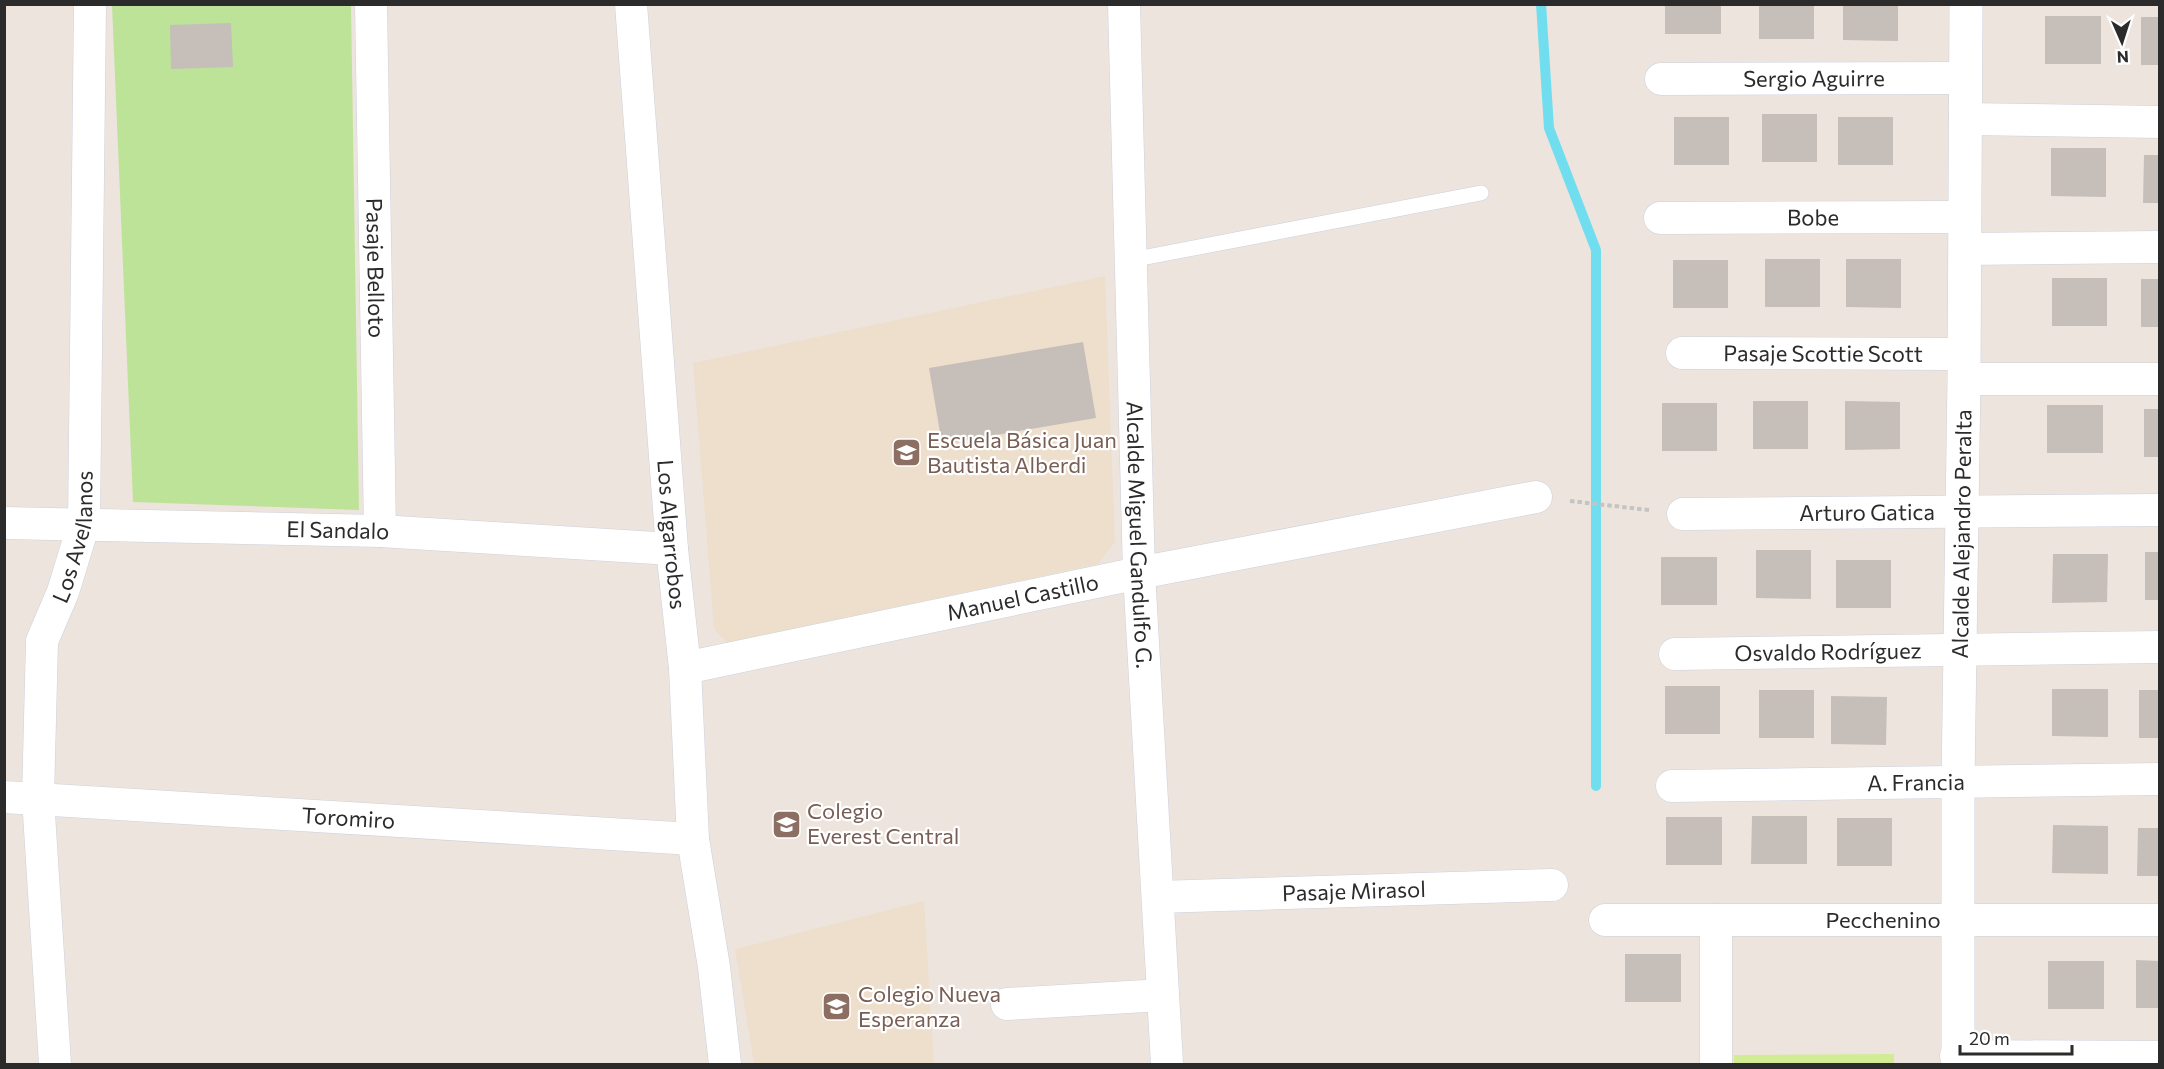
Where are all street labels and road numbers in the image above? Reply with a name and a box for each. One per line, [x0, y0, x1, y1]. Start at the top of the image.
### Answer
street label: Sergio Aguirre [1743, 64, 1885, 92]
street label: Pasaje Belloto [361, 198, 391, 338]
street label: Bobe [1787, 203, 1839, 231]
street label: Pasaje Scottie Scott [1723, 339, 1923, 367]
street label: Alcalde Miguel Gandulfo G. [1121, 401, 1158, 669]
street label: Alcalde Alejandro Peralta [1946, 409, 1977, 659]
street label: Los Algarrobos [652, 459, 692, 611]
street label: Los Avellanos [46, 470, 98, 607]
street label: Arturo Gatica [1799, 498, 1935, 526]
street label: El Sandalo [286, 515, 390, 545]
street label: Manuel Castillo [944, 568, 1101, 626]
street label: Osvaldo Rodríguez [1734, 636, 1922, 666]
street label: A. Francia [1867, 768, 1965, 796]
street label: Toromiro [301, 801, 396, 834]
street label: Pasaje Mirasol [1282, 875, 1426, 906]
street label: Pecchenino [1825, 906, 1941, 933]

